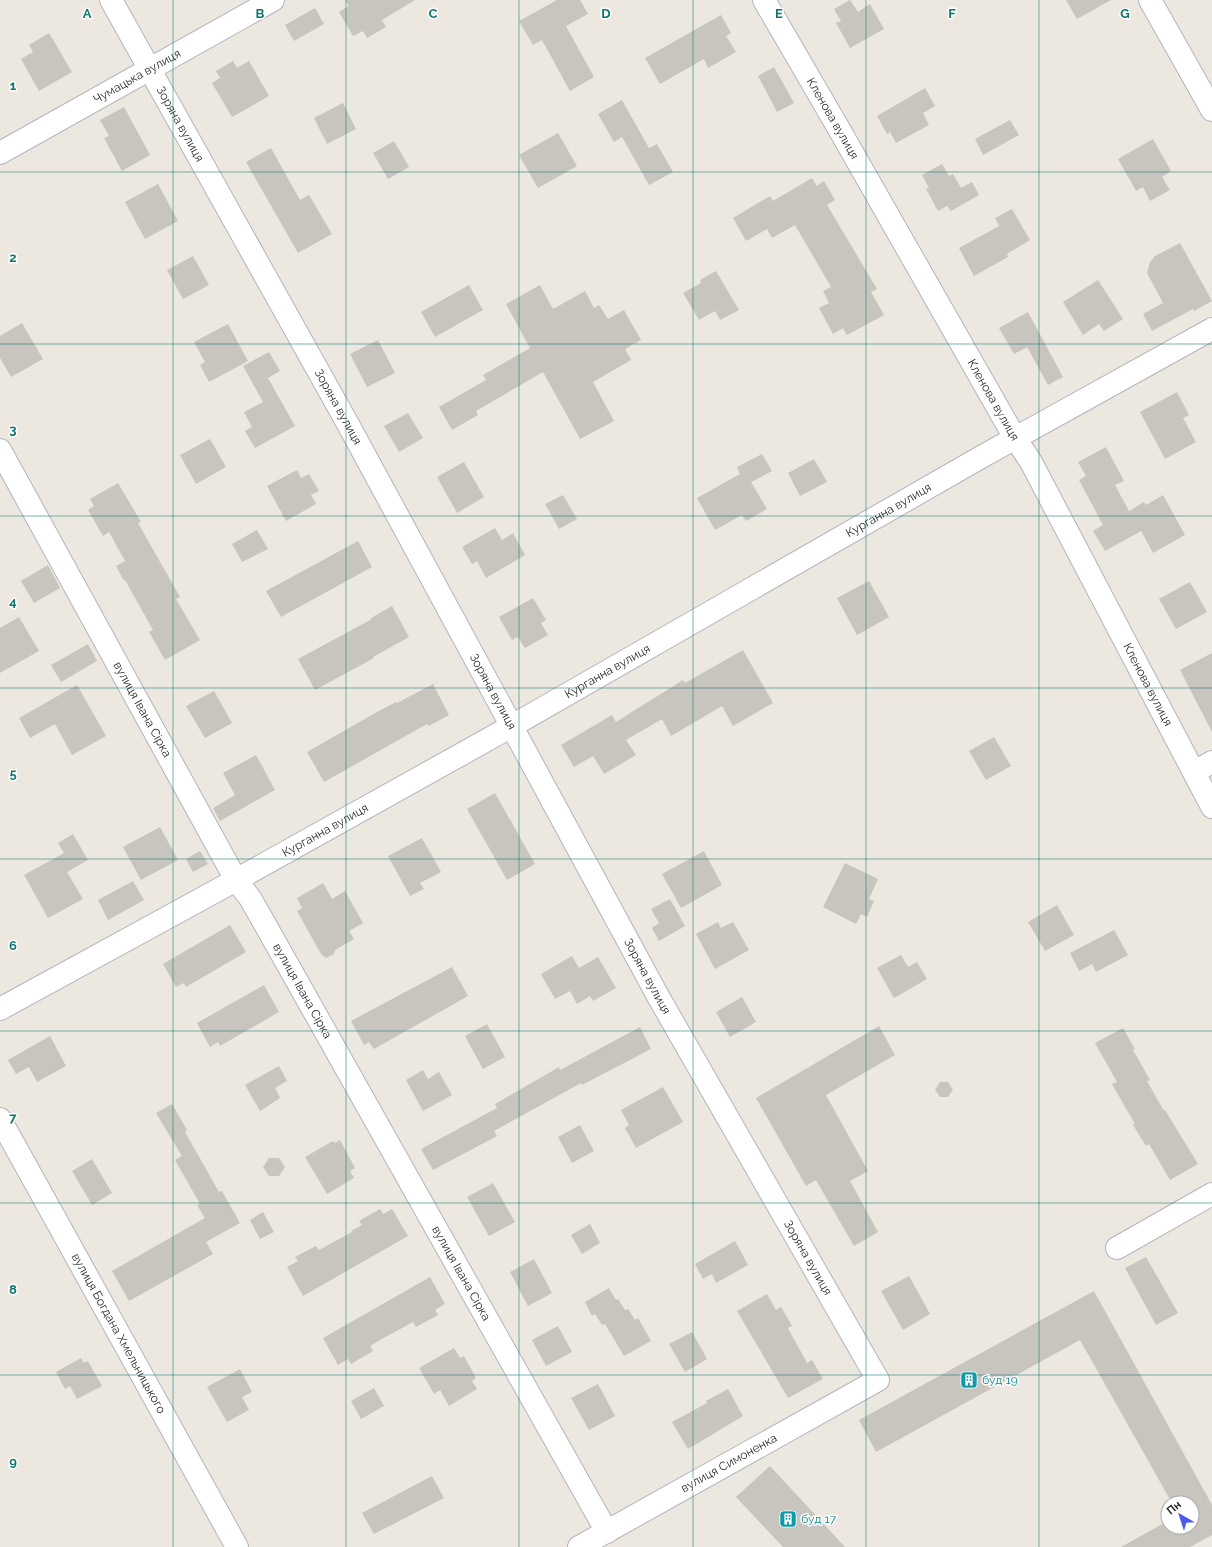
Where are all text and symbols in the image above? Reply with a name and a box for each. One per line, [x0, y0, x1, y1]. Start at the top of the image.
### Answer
text: A [83, 6, 92, 21]
text: B [256, 6, 265, 21]
text: C [429, 6, 438, 21]
text: D [601, 6, 611, 21]
text: E [775, 6, 783, 21]
text: F [948, 6, 956, 21]
text: G [1120, 6, 1130, 21]
street label: Чумацька вулиця [91, 46, 183, 106]
street label: Кленова вулиця [804, 75, 862, 162]
text: 1 [10, 78, 17, 93]
street label: Зоряна вулиця [154, 84, 207, 164]
text: 2 [9, 250, 17, 265]
street label: Кленова вулиця [965, 357, 1022, 443]
street label: Зоряна вулиця [312, 367, 365, 447]
text: 3 [9, 422, 17, 437]
street label: Курганна вулиця [843, 480, 934, 540]
text: 4 [9, 594, 17, 609]
street label: Курганна вулиця [562, 641, 653, 701]
street label: Кленова вулиця [1120, 641, 1175, 728]
street label: Зоряна вулиця [467, 651, 519, 732]
street label: вулиця Івана Сірка [111, 659, 174, 760]
text: 5 [9, 766, 17, 781]
street label: Курганна вулиця [280, 801, 371, 860]
street label: Зоряна вулиця [621, 936, 674, 1017]
text: 6 [9, 938, 17, 953]
street label: вулиця Івана Сірка [270, 941, 335, 1041]
text: 7 [9, 1110, 17, 1125]
street label: Зоряна вулиця [781, 1218, 835, 1298]
street label: вулиця Івана Сірка [429, 1223, 494, 1323]
street label: вулиця Богдана Хмельницького [69, 1251, 169, 1416]
text: 8 [9, 1282, 17, 1297]
building icon: буд 19 [959, 1370, 979, 1390]
place label: буд 19 [982, 1373, 1018, 1387]
street label: вулиця Симоненка [678, 1431, 780, 1495]
text: 9 [9, 1454, 17, 1469]
north arrow [1160, 1495, 1200, 1535]
text: Пн [1164, 1498, 1184, 1517]
building icon: буд 17 [778, 1509, 798, 1529]
place label: буд 17 [801, 1512, 837, 1526]

